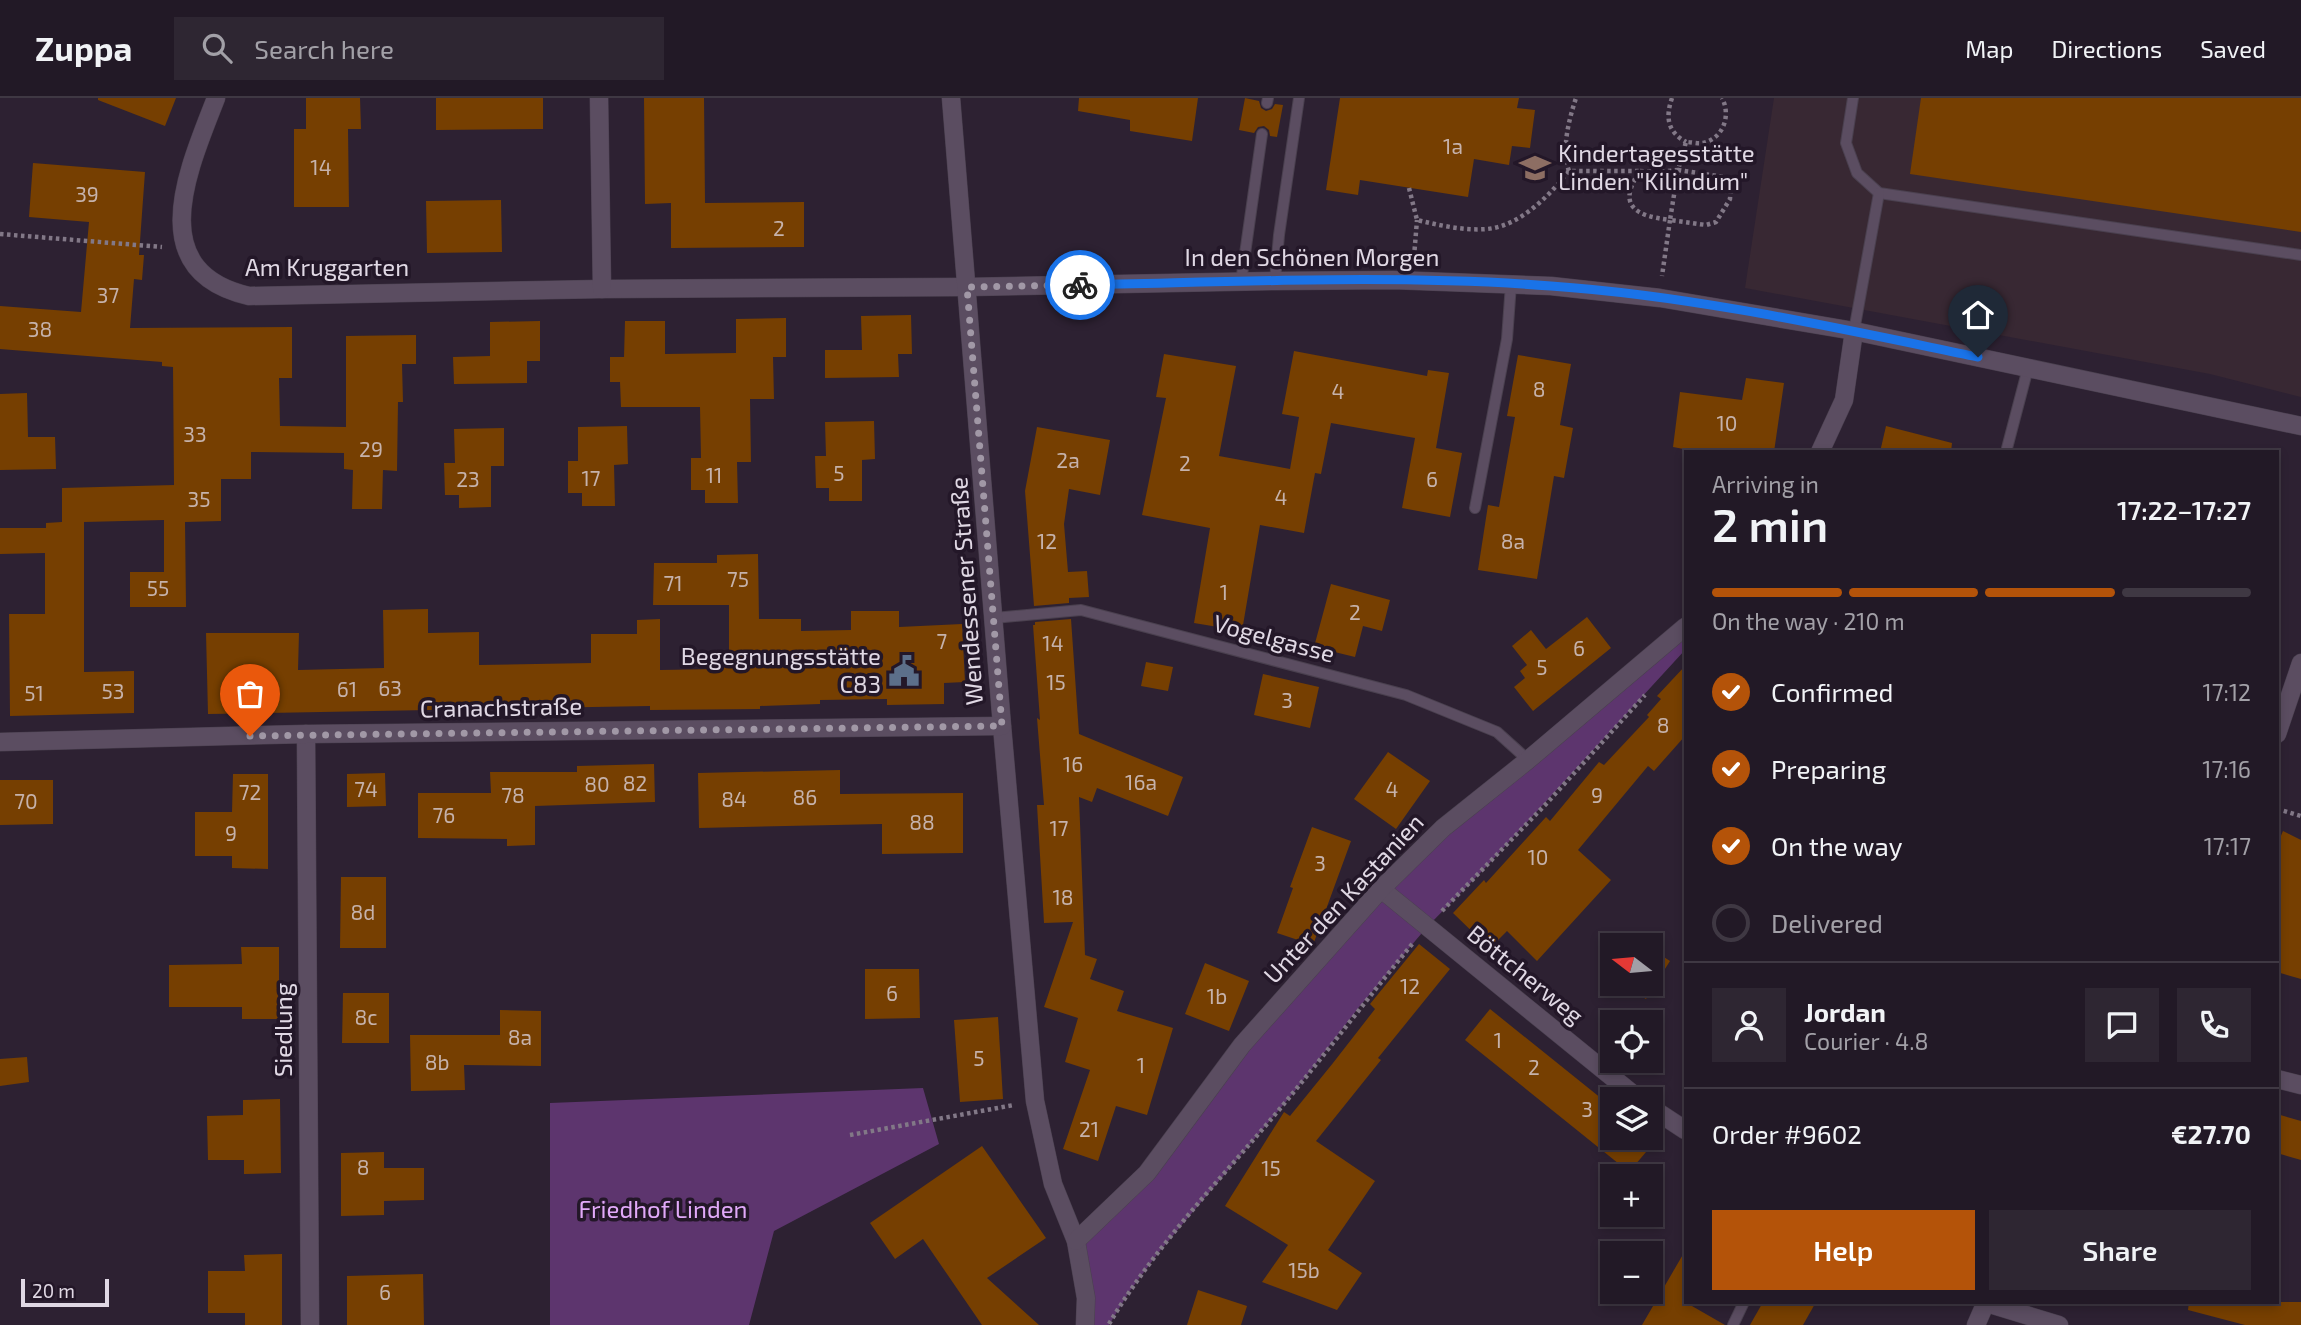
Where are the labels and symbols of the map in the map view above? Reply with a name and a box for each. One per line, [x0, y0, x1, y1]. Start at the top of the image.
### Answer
house number: 1a [1443, 133, 1463, 158]
place label: Kindertagesstätte Linden "Kilindum" [1558, 138, 1755, 195]
school or university icon: Kindertagesstätte Linden "Kilindum" [1518, 151, 1552, 185]
house number: 14 [310, 154, 332, 179]
house number: 39 [75, 181, 99, 206]
house number: 2 [773, 215, 785, 240]
street label: In den Schönen Morgen [1185, 242, 1439, 271]
courier [1045, 250, 1115, 320]
street label: Am Kruggarten [245, 252, 409, 281]
house number: 37 [97, 282, 119, 307]
pin [1948, 285, 2008, 357]
house number: 38 [28, 316, 52, 341]
house number: 8 [1533, 376, 1545, 401]
house number: 4 [1332, 378, 1344, 403]
house number: 10 [1716, 410, 1738, 435]
house number: 33 [183, 421, 207, 446]
house number: 29 [359, 436, 383, 461]
house number: 2a [1056, 447, 1080, 472]
house number: 2 [1179, 450, 1191, 475]
house number: 5 [833, 460, 845, 485]
house number: 11 [706, 462, 722, 487]
house number: 17 [581, 465, 601, 490]
house number: 23 [456, 466, 480, 491]
house number: 6 [1426, 466, 1438, 491]
street label: Wendessener Straße [943, 476, 988, 706]
house number: 4 [1275, 484, 1287, 509]
house number: 35 [188, 486, 210, 511]
house number: 12 [1037, 528, 1057, 553]
house number: 8a [1501, 528, 1525, 553]
house number: 75 [727, 566, 749, 591]
house number: 71 [663, 570, 683, 595]
house number: 55 [147, 575, 169, 600]
house number: 1 [1220, 579, 1228, 604]
house number: 2 [1349, 599, 1361, 624]
street label: Vogelgasse [1211, 607, 1338, 668]
house number: 7 [937, 628, 948, 653]
house number: 14 [1042, 630, 1064, 655]
house number: 6 [1573, 635, 1585, 660]
place label: Begegnungsstätte C83 [681, 641, 881, 698]
public building icon: Begegnungsstätte C83 [887, 654, 921, 688]
house number: 5 [1536, 654, 1548, 679]
pin [220, 664, 280, 736]
house number: 15 [1046, 669, 1066, 694]
house number: 63 [378, 675, 402, 700]
house number: 61 [337, 676, 357, 701]
house number: 53 [102, 678, 124, 703]
house number: 51 [24, 680, 44, 705]
house number: 3 [1281, 687, 1293, 712]
street label: Cranachstraße [419, 691, 582, 722]
house number: 8 [1657, 712, 1669, 737]
house number: 16 [1063, 751, 1083, 776]
house number: 16a [1125, 769, 1157, 794]
house number: 82 [623, 770, 647, 795]
house number: 80 [584, 771, 610, 796]
house number: 74 [354, 776, 378, 801]
house number: 4 [1386, 776, 1398, 801]
house number: 72 [239, 779, 261, 804]
house number: 78 [501, 782, 525, 807]
house number: 9 [1591, 782, 1603, 807]
house number: 86 [793, 784, 817, 809]
house number: 84 [721, 786, 747, 811]
house number: 70 [14, 788, 38, 813]
house number: 76 [433, 802, 455, 827]
street label: Unter den Kastanien [1257, 807, 1429, 989]
house number: 88 [909, 809, 935, 834]
house number: 17 [1049, 815, 1069, 840]
house number: 9 [225, 820, 237, 845]
house number: 10 [1527, 844, 1549, 869]
house number: 3 [1314, 850, 1326, 875]
house number: 18 [1052, 884, 1074, 909]
house number: 8d [351, 899, 375, 924]
street label: Böttcherweg [1462, 918, 1590, 1029]
north arrow [1600, 933, 1662, 996]
house number: 12 [1400, 973, 1420, 998]
house number: 6 [886, 980, 898, 1005]
street label: Siedlung [268, 983, 297, 1077]
house number: 1b [1207, 983, 1227, 1008]
house number: 8c [354, 1004, 378, 1029]
house number: 8a [508, 1024, 532, 1049]
house number: 1 [1494, 1027, 1502, 1052]
house number: 5 [973, 1045, 985, 1070]
house number: 8b [425, 1049, 449, 1074]
house number: 1 [1137, 1052, 1145, 1077]
house number: 2 [1528, 1054, 1540, 1079]
house number: 3 [1581, 1096, 1593, 1121]
house number: 21 [1079, 1116, 1099, 1141]
house number: 8 [357, 1154, 369, 1179]
house number: 15 [1261, 1155, 1281, 1180]
park label: Friedhof Linden [578, 1194, 748, 1223]
house number: 15b [1288, 1257, 1320, 1282]
scale bar [21, 1276, 108, 1308]
house number: 6 [379, 1279, 391, 1304]

